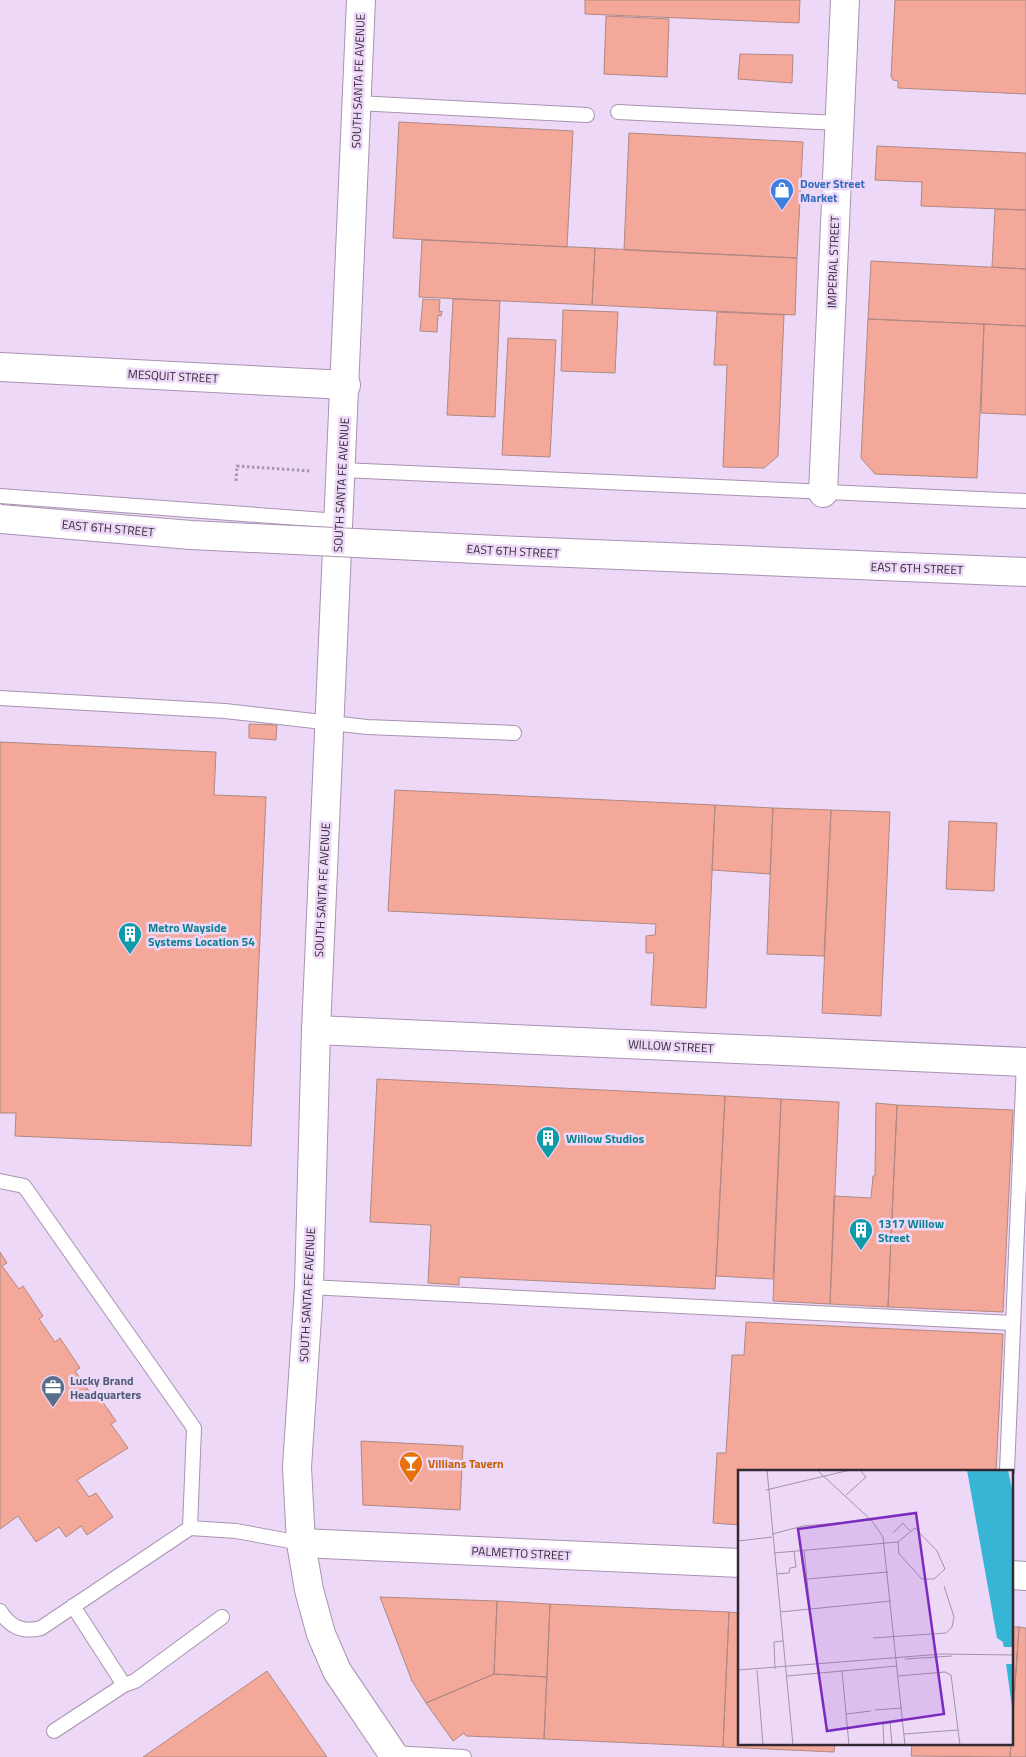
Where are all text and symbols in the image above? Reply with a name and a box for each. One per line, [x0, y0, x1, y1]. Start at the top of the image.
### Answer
street label: SOUTH SANTA FE AVENUE [346, 13, 370, 149]
place label: Dover Street Market [800, 174, 866, 207]
shop icon: Dover Street Market [769, 177, 795, 211]
street label: IMPERIAL STREET [822, 215, 844, 309]
street label: MESQUIT STREET [127, 364, 219, 388]
street label: SOUTH SANTA FE AVENUE [328, 417, 354, 553]
street label: EAST 6TH STREET [61, 514, 156, 542]
street label: EAST 6TH STREET [466, 539, 560, 563]
street label: EAST 6TH STREET [870, 557, 964, 579]
street label: SOUTH SANTA FE AVENUE [309, 822, 335, 958]
place label: Metro Wayside Systems Location 54 [148, 918, 255, 951]
building icon: Metro Wayside Systems Location 54 [117, 921, 143, 955]
street label: WILLOW STREET [628, 1034, 715, 1058]
building icon: Willow Studios [535, 1125, 561, 1159]
place label: Willow Studios [566, 1129, 645, 1148]
place label: 1317 Willow Street [878, 1214, 944, 1247]
building icon: 1317 Willow Street [848, 1217, 874, 1251]
street label: SOUTH SANTA FE AVENUE [294, 1227, 320, 1363]
place label: Lucky Brand Headquarters [70, 1371, 142, 1404]
office icon: Lucky Brand Headquarters [40, 1374, 66, 1408]
bar icon: Villians Tavern [398, 1450, 424, 1484]
place label: Villians Tavern [428, 1454, 504, 1473]
inset map [738, 1470, 1014, 1744]
street label: PALMETTO STREET [471, 1541, 572, 1565]

